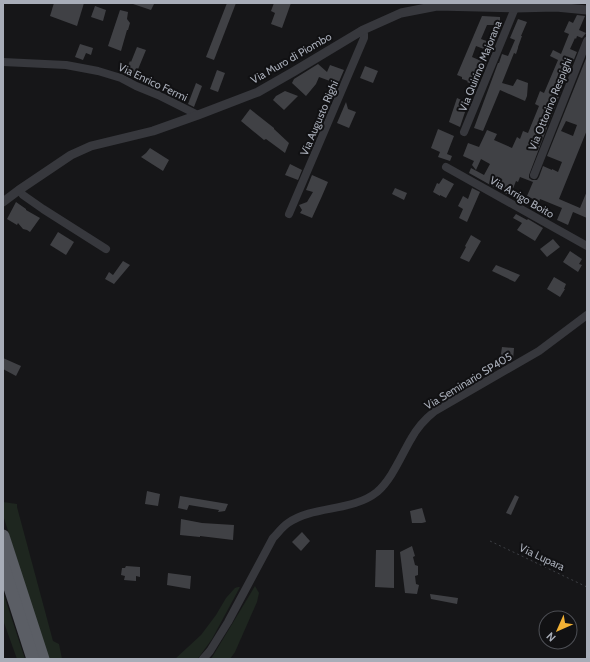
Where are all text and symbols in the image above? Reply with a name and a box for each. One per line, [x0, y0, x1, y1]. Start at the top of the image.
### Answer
street label: Via Quirino Majorana [455, 18, 505, 114]
street label: Via Muro di Piombo [248, 29, 334, 87]
street label: Via Ottorino Respighi [525, 56, 575, 152]
street label: Via Enrico Fermi [116, 60, 190, 104]
street label: Via Augusto Righi [297, 78, 341, 158]
street label: Via Arrigo Boito [487, 173, 557, 221]
street label: Via Seminario SP405 [422, 349, 514, 413]
street label: Via Lupara [517, 540, 568, 574]
north arrow [538, 610, 578, 650]
text: N [543, 629, 559, 645]

